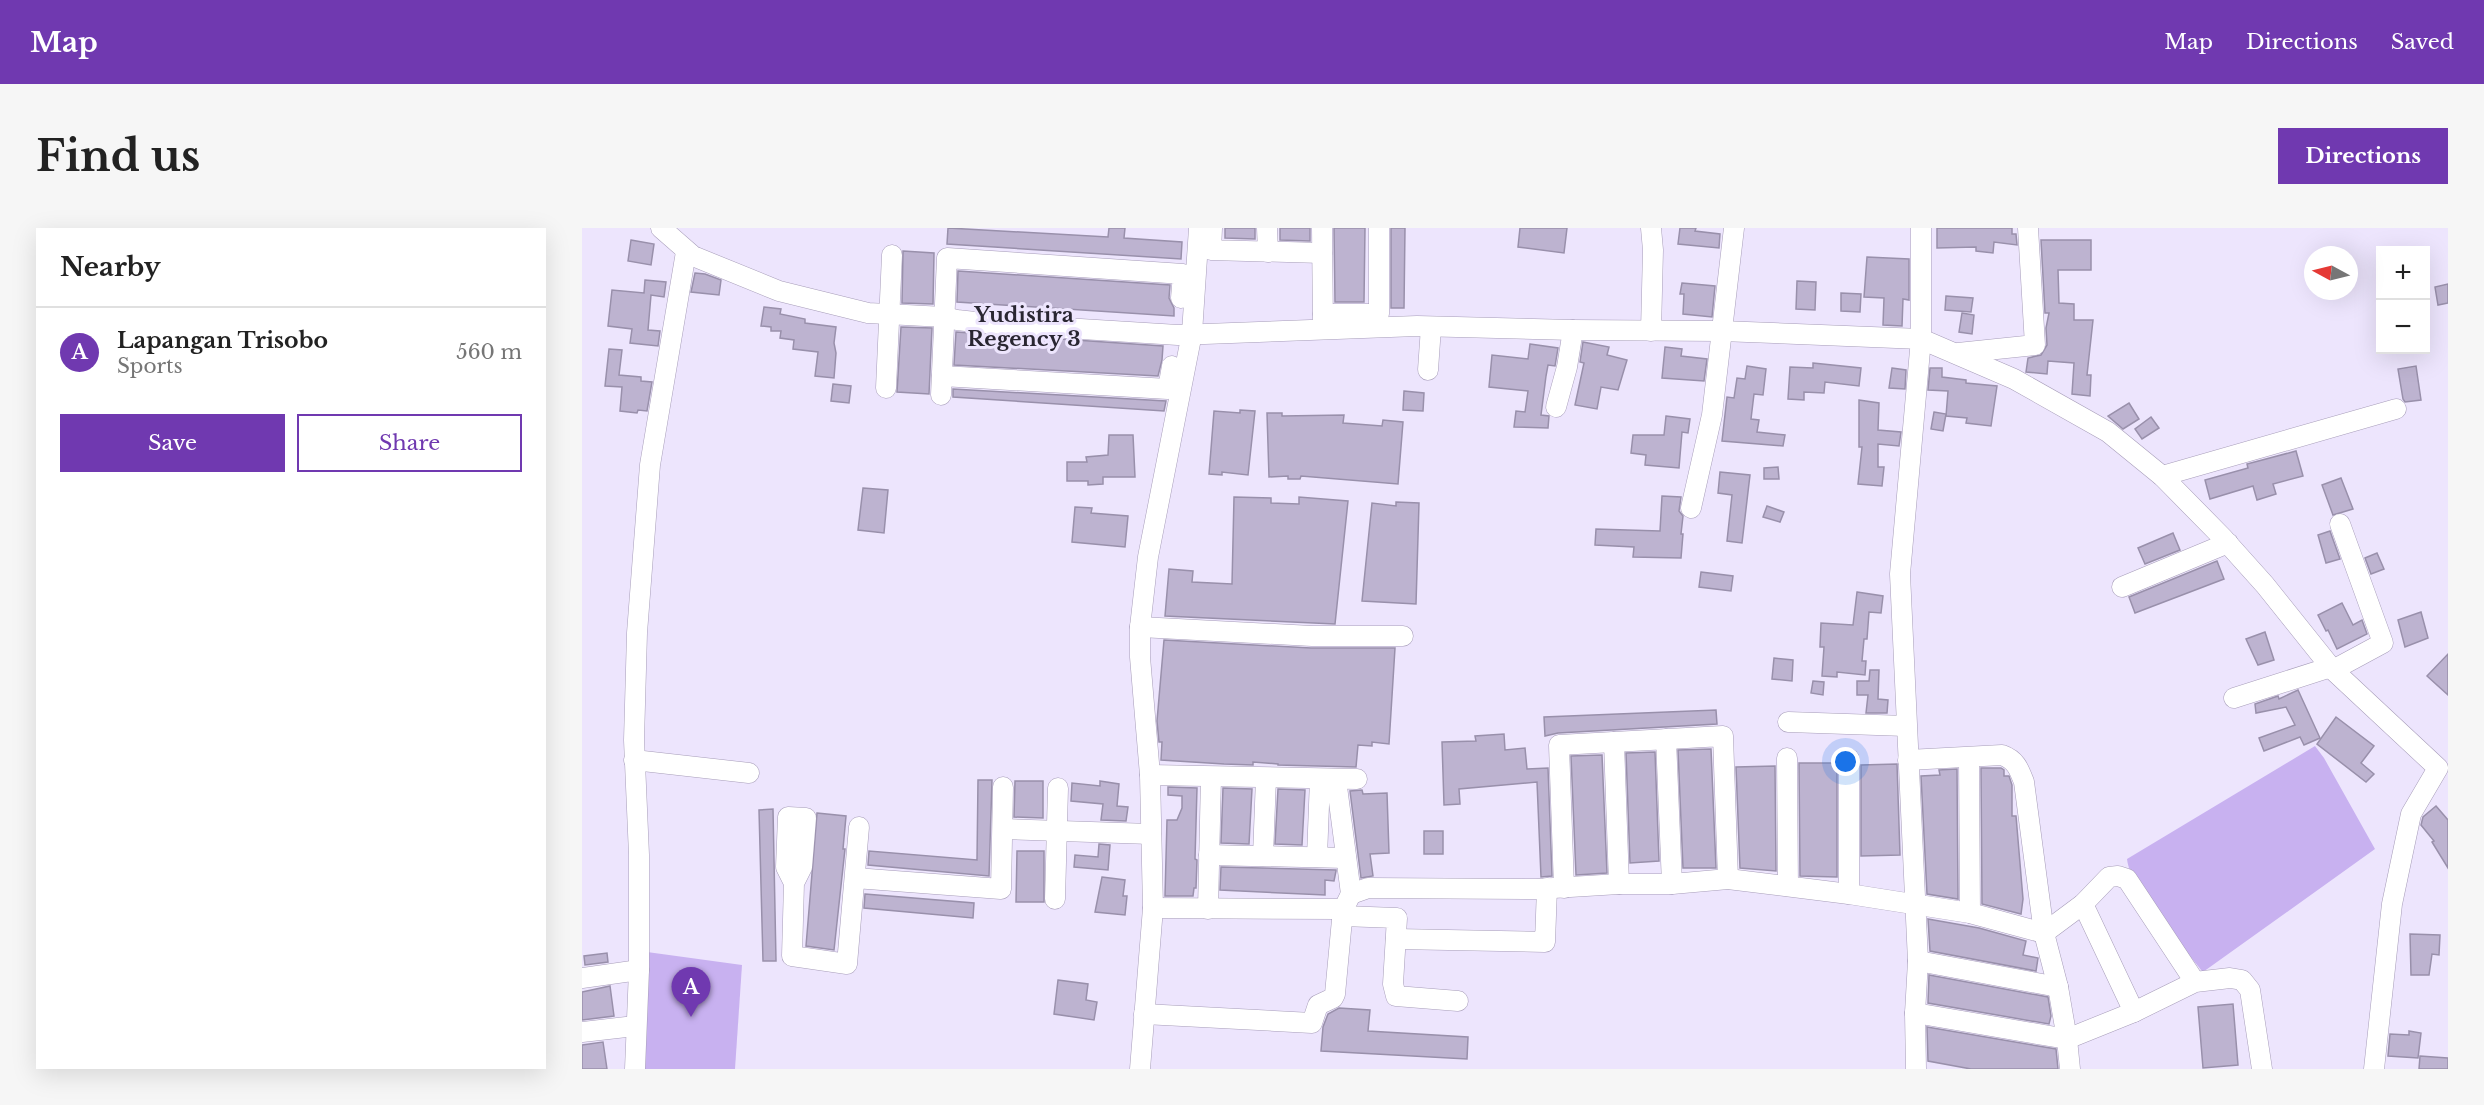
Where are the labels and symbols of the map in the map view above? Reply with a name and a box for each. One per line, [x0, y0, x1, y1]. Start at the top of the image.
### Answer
north arrow [2304, 246, 2358, 300]
district label: Yudistira Regency 3 [967, 302, 1081, 352]
your location [1831, 747, 1860, 776]
pin: A [672, 968, 710, 1017]

